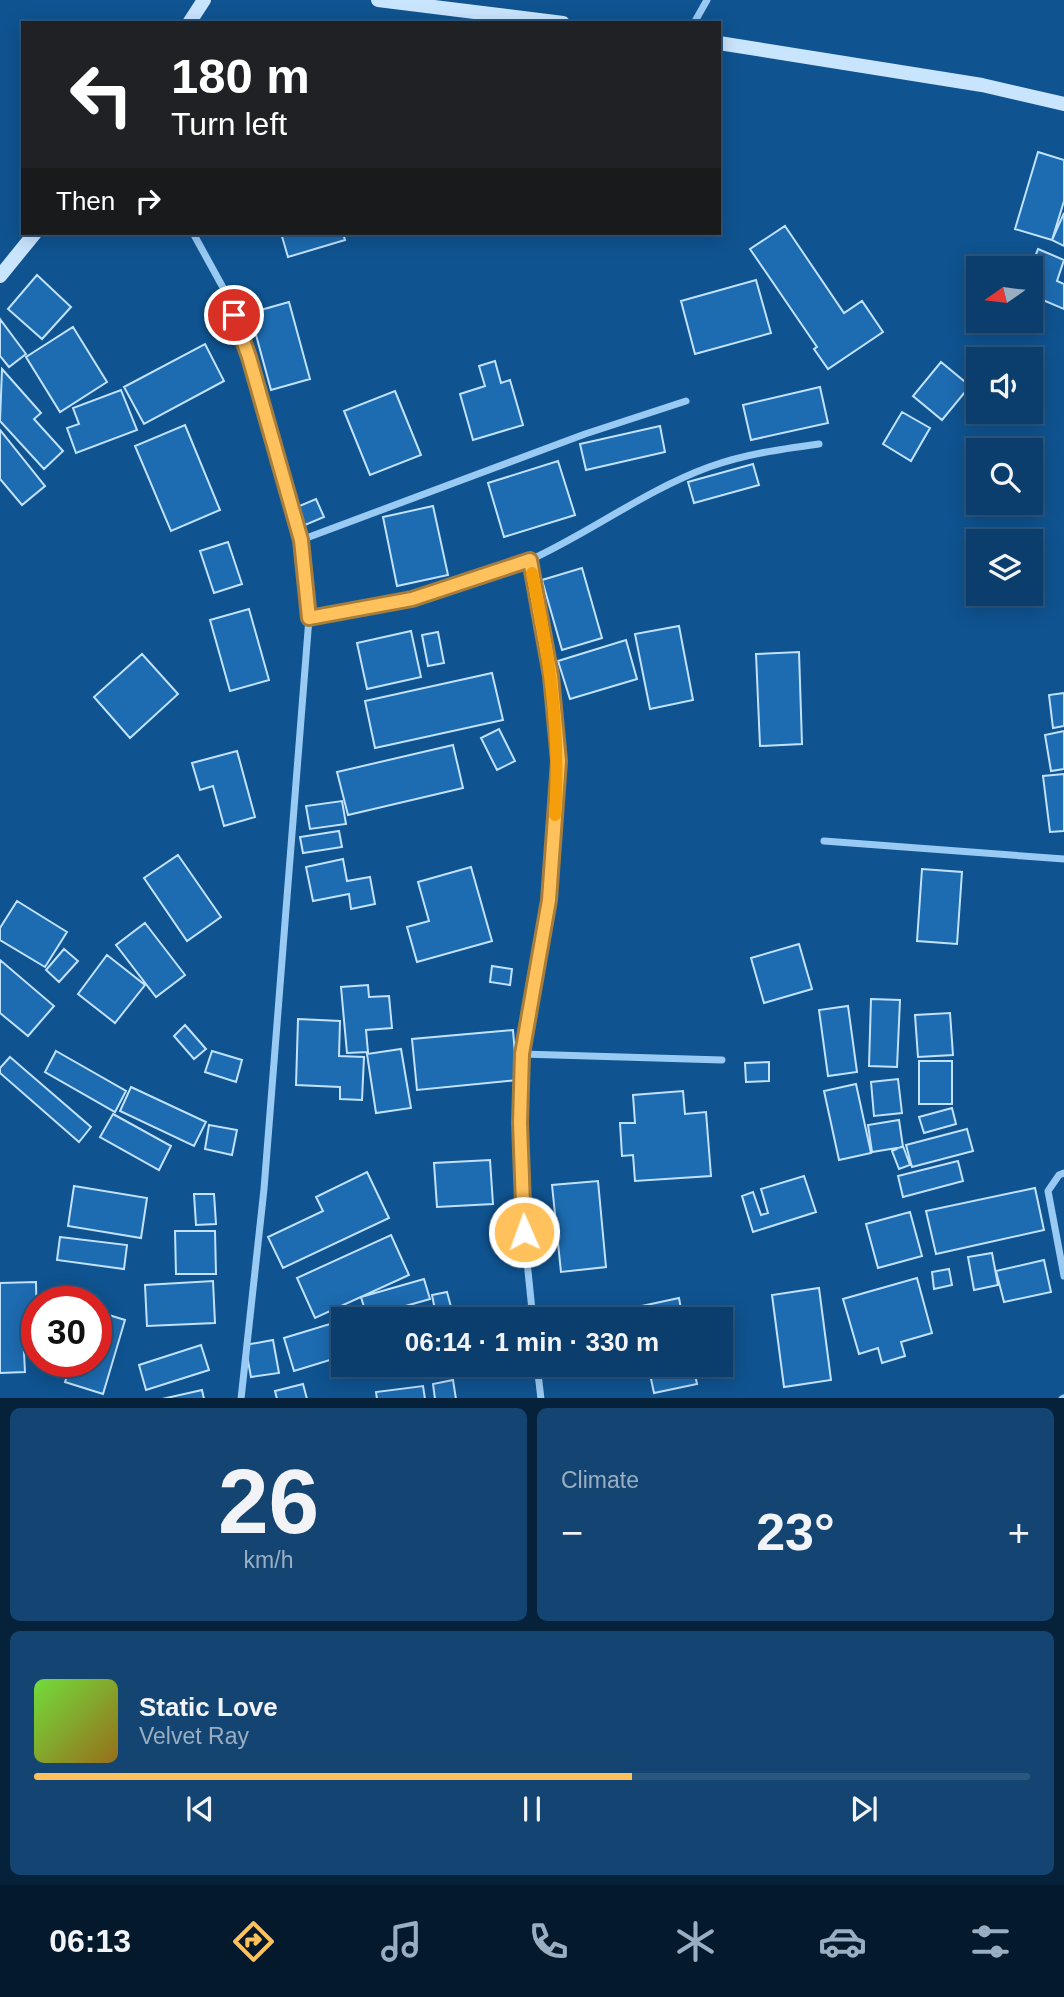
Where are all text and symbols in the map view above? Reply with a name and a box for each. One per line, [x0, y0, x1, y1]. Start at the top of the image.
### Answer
icon: left [56, 49, 147, 140]
text: 180 m [171, 49, 310, 103]
text: Turn left [171, 106, 287, 142]
icon: right [129, 182, 167, 220]
text: Then [56, 186, 115, 216]
north arrow [966, 256, 1043, 332]
map controls [966, 256, 1043, 606]
pin [204, 285, 264, 345]
icon: arrive [215, 296, 253, 334]
button: sound [966, 347, 1043, 424]
button: search [966, 438, 1043, 515]
button: layers [966, 529, 1043, 606]
position arrow [487, 1195, 561, 1269]
speed limit sign: 30 [21, 1286, 112, 1377]
text: 06:14 · 1 min · 330 m [405, 1327, 659, 1357]
text: 26 [218, 1451, 319, 1552]
text: Climate [561, 1467, 639, 1493]
text: 23° [756, 1503, 835, 1561]
text: − [561, 1512, 583, 1554]
text: + [1008, 1512, 1030, 1554]
text: km/h [244, 1547, 293, 1573]
text: Static Love [139, 1692, 278, 1722]
text: Velvet Ray [139, 1723, 249, 1749]
icon: previous [181, 1790, 219, 1828]
icon: pause [513, 1790, 551, 1828]
icon: next [845, 1790, 883, 1828]
icon: directions [229, 1917, 278, 1966]
icon: music [377, 1917, 426, 1966]
icon: phone [524, 1917, 573, 1966]
icon: climate [671, 1917, 720, 1966]
icon: car [818, 1917, 867, 1966]
icon: filters [966, 1917, 1015, 1966]
text: 06:13 [49, 1923, 131, 1959]

